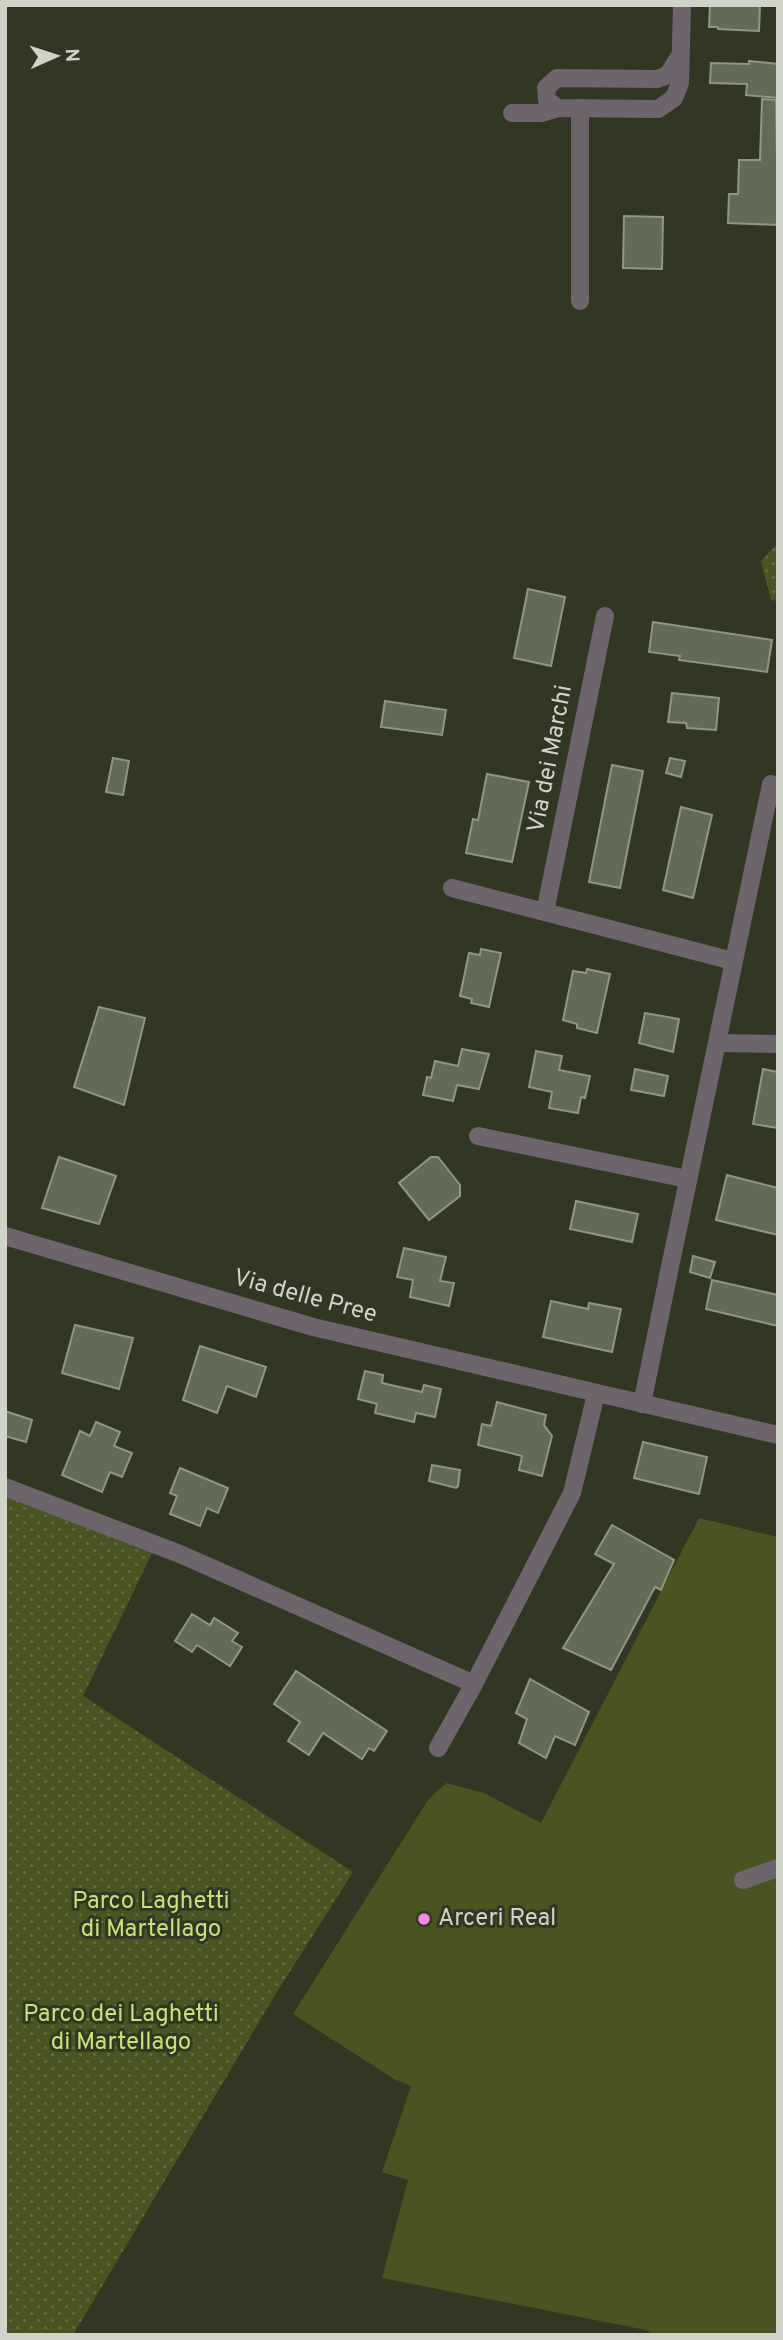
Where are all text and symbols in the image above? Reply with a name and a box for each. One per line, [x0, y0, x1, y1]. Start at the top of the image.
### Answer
north arrow [21, 21, 91, 91]
text: N [59, 48, 83, 63]
street label: Via dei Marchi [522, 683, 580, 835]
street label: Via delle Pree [230, 1263, 380, 1331]
park label: Parco Laghetti di Martellago [72, 1887, 230, 1945]
place label: Arceri Real [438, 1904, 556, 1934]
marker: Arceri Real [416, 1911, 432, 1927]
park label: Parco dei Laghetti di Martellago [23, 2000, 219, 2058]

